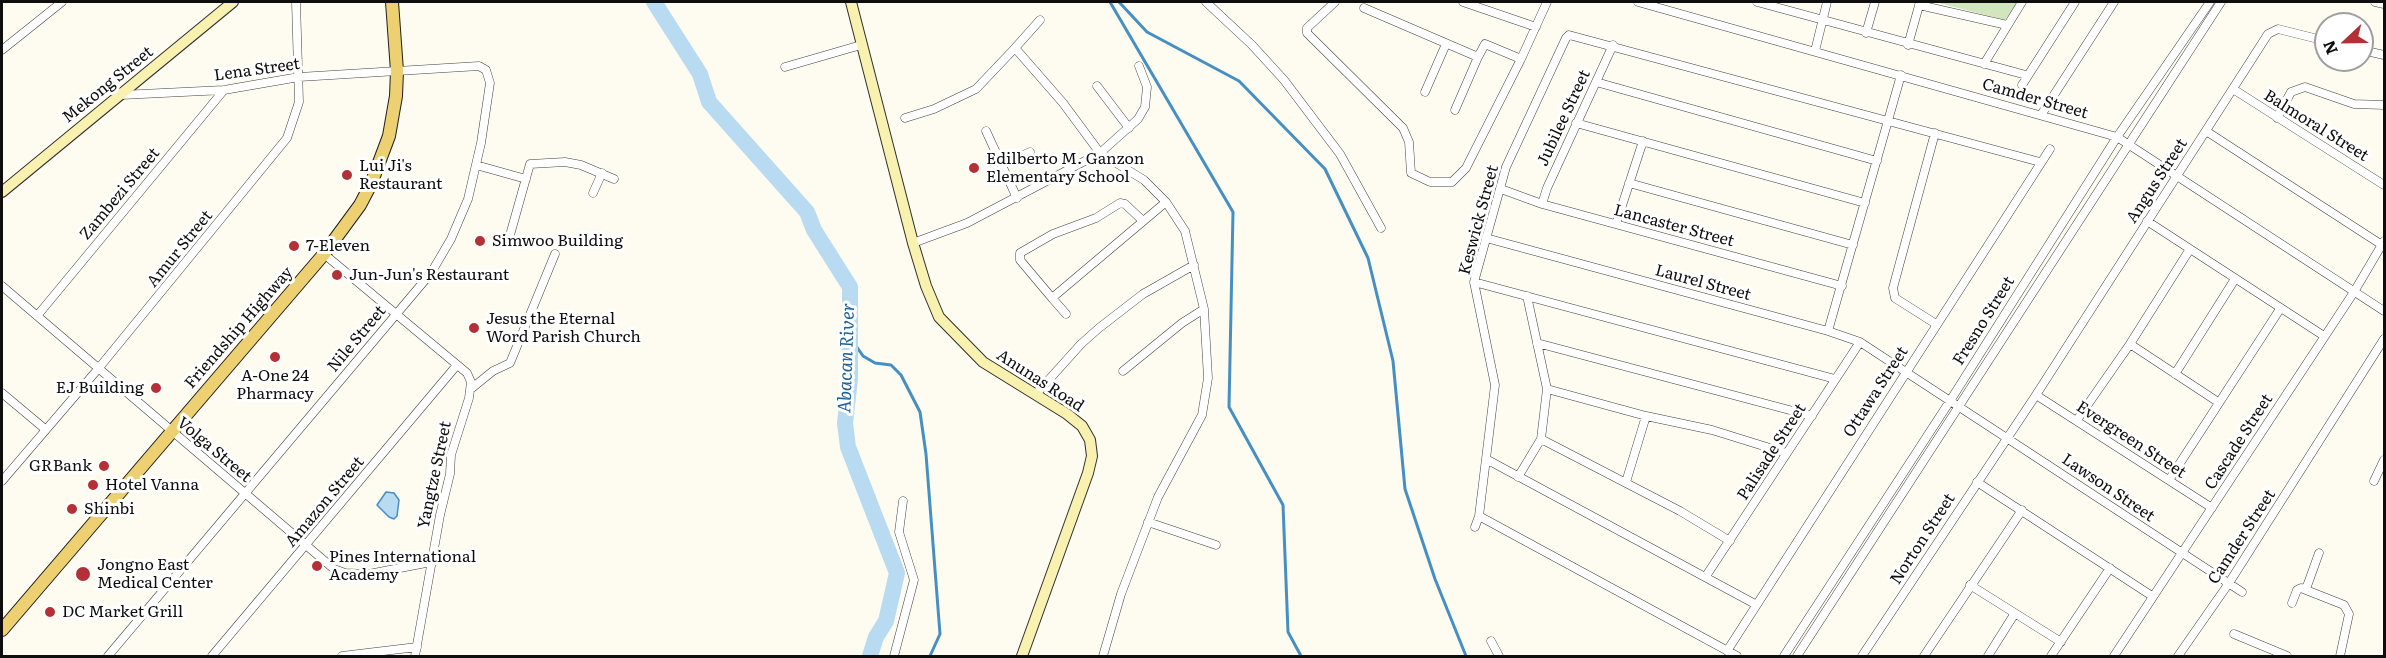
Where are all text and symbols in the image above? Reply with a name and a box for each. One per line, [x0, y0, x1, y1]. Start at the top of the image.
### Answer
north arrow [2314, 12, 2374, 72]
text: N [2316, 37, 2343, 59]
street label: Mekong Street [59, 43, 157, 127]
street label: Lena Street [213, 54, 301, 86]
street label: Jubilee Street [1533, 67, 1595, 169]
street label: Camder Street [1980, 75, 2090, 123]
street label: Balmoral Street [2260, 86, 2372, 166]
street label: Angus Street [2122, 135, 2192, 227]
street label: Zambezi Street [76, 144, 164, 244]
place label: Edilberto M. Ganzon Elementary School [986, 149, 1144, 187]
place label: Lui Ji's Restaurant [359, 156, 443, 194]
marker: Edilberto M. Ganzon Elementary School [967, 161, 981, 175]
street label: Keswick Street [1455, 163, 1503, 277]
marker: Lui Ji's Restaurant [340, 168, 354, 182]
street label: Lancaster Street [1612, 201, 1736, 251]
street label: Amur Street [143, 207, 217, 291]
place label: Simwoo Building [492, 231, 623, 251]
marker: Simwoo Building [473, 234, 487, 248]
place label: 7-Eleven [306, 236, 370, 256]
marker: 7-Eleven [287, 239, 301, 253]
street label: Laurel Street [1653, 261, 1753, 305]
street label: Friendship Highway [181, 263, 297, 393]
place label: Jun-Jun's Restaurant [349, 265, 509, 285]
marker: Jun-Jun's Restaurant [330, 268, 344, 282]
street label: Fresno Street [1949, 273, 2019, 369]
street label: Nile Street [324, 302, 390, 376]
water label: Abacan River [834, 303, 860, 413]
place label: Jesus the Eternal Word Parish Church [486, 309, 641, 347]
marker: Jesus the Eternal Word Parish Church [467, 321, 481, 335]
street label: Ottawa Street [1840, 343, 1912, 441]
street label: Anunas Road [993, 346, 1087, 416]
marker: A-One 24 Pharmacy [268, 350, 282, 364]
place label: A-One 24 Pharmacy [236, 366, 314, 404]
place label: EJ Building [56, 378, 144, 398]
marker: EJ Building [149, 381, 163, 395]
street label: Cascade Street [2201, 391, 2277, 493]
street label: Evergreen Street [2073, 397, 2189, 483]
street label: Palisade Street [1734, 400, 1810, 504]
street label: Volga Street [173, 413, 255, 487]
street label: Yangtze Street [414, 420, 456, 530]
street label: Lawson Street [2058, 450, 2158, 526]
street label: Amazon Street [282, 453, 368, 551]
place label: GRBank [29, 456, 92, 476]
marker: GRBank [97, 459, 111, 473]
place label: Hotel Vanna [105, 475, 199, 495]
marker: Hotel Vanna [86, 478, 100, 492]
street label: Camder Street [2204, 486, 2280, 588]
street label: Norton Street [1886, 490, 1960, 588]
place label: Shinbi [84, 499, 135, 519]
marker: Shinbi [65, 502, 79, 516]
place label: Pines International Academy [329, 547, 476, 585]
place label: Jongno East Medical Center [97, 555, 213, 593]
marker: Pines International Academy [310, 559, 324, 573]
marker: Jongno East Medical Center [74, 565, 92, 583]
place label: DC Market Grill [62, 602, 183, 622]
marker: DC Market Grill [43, 605, 57, 619]

